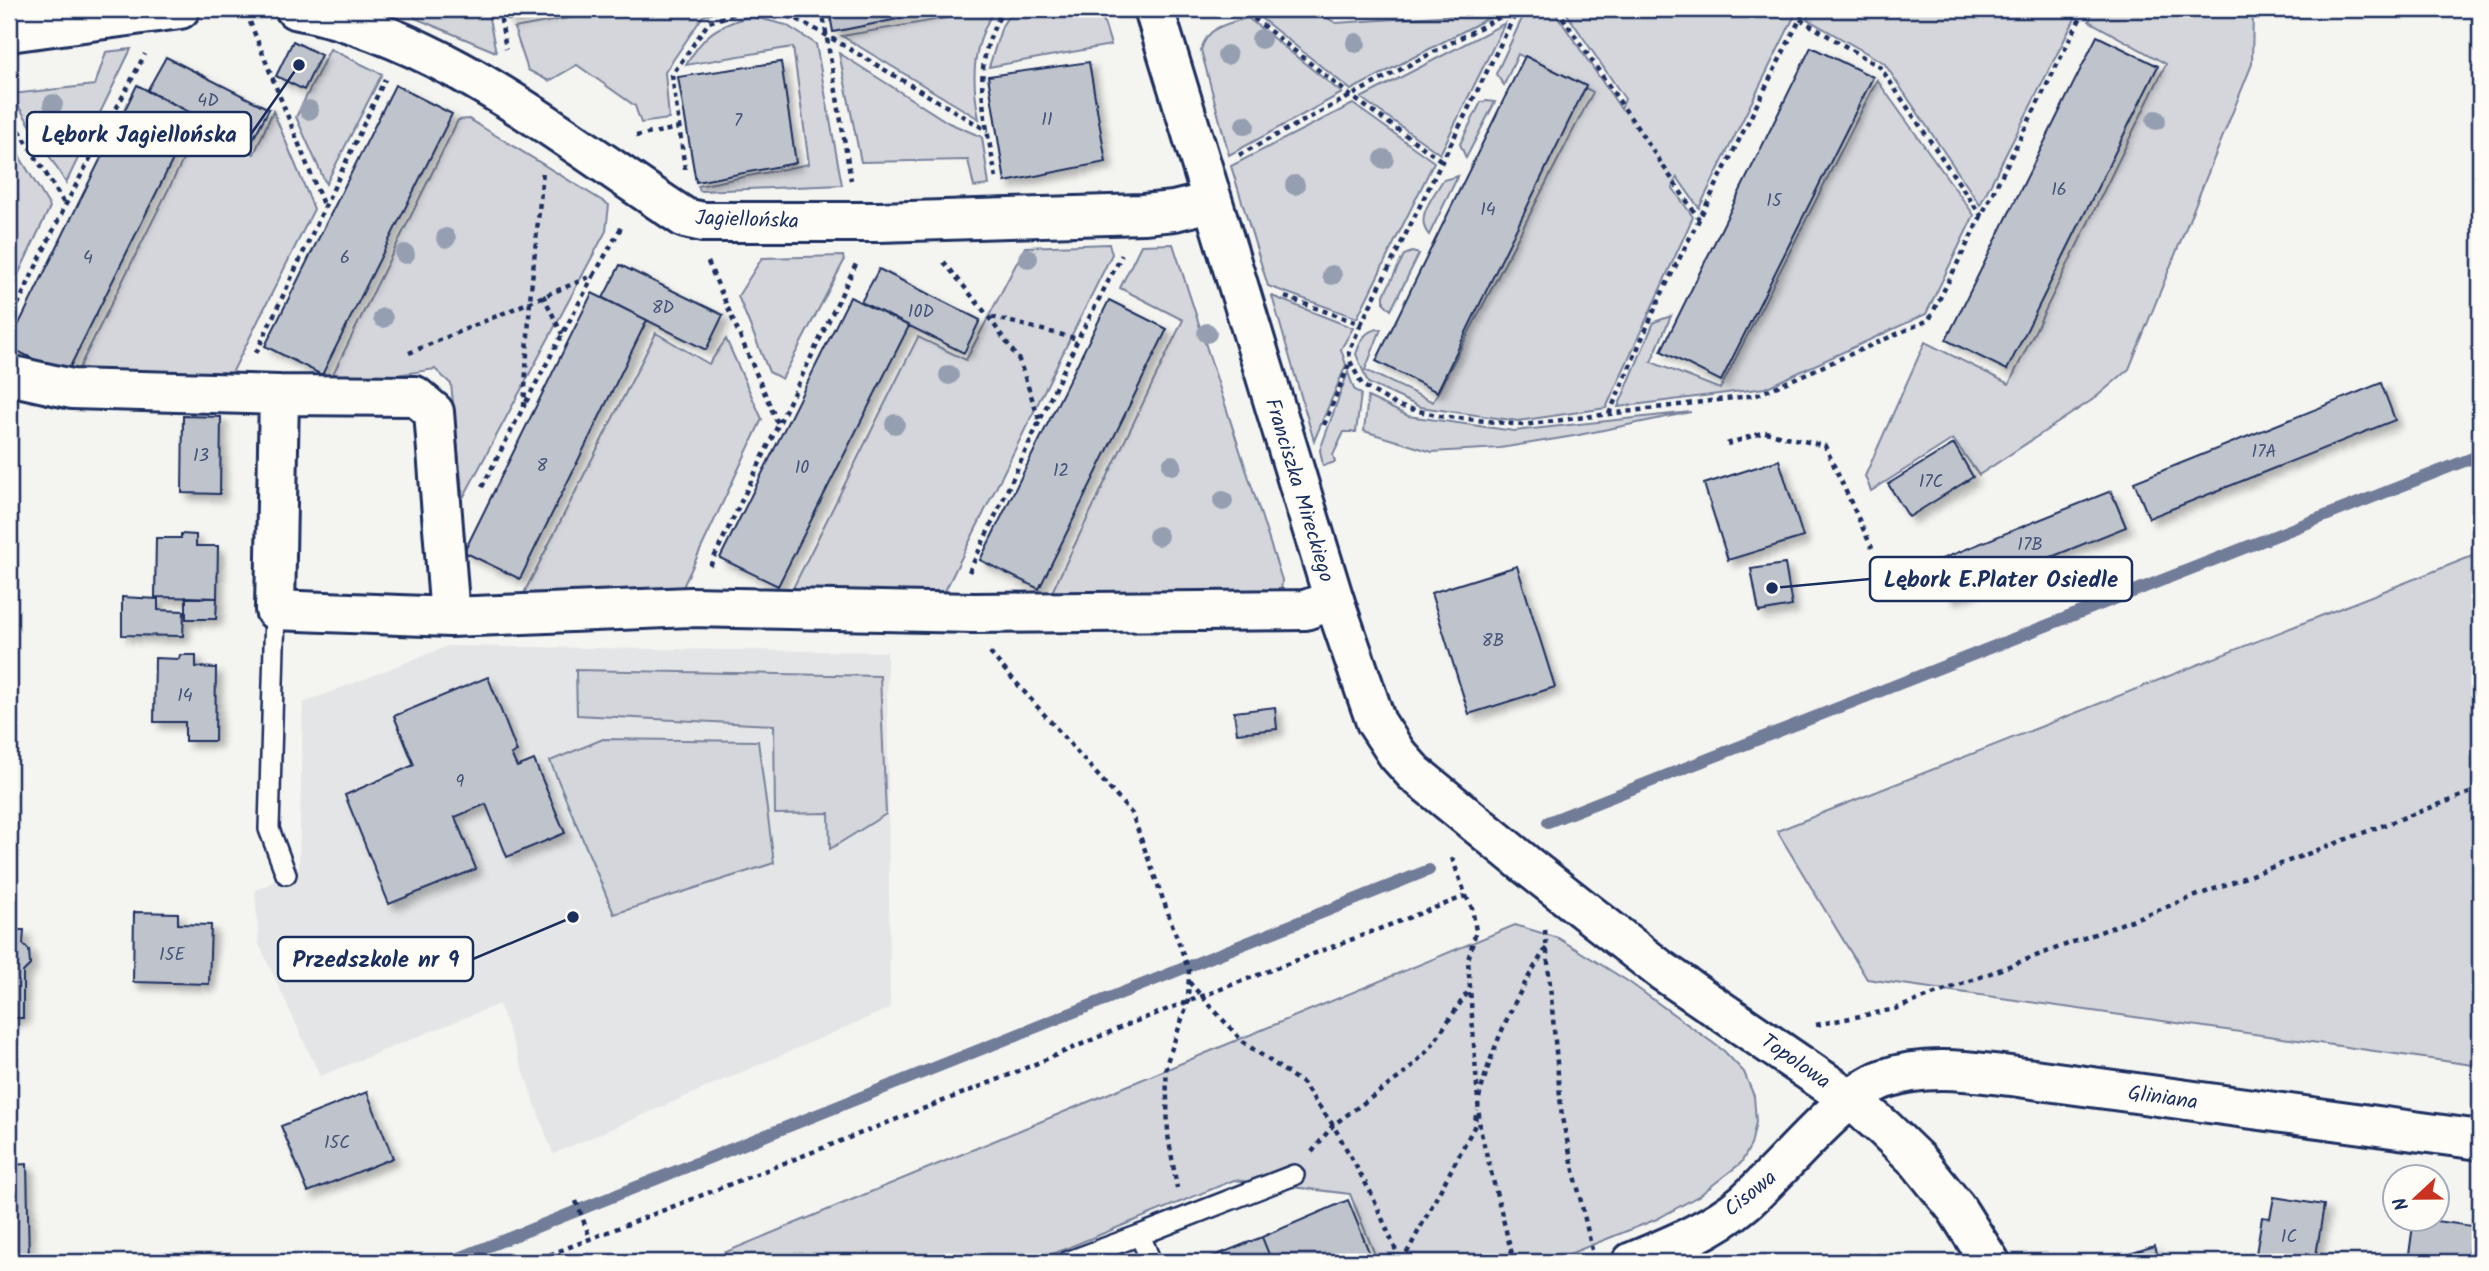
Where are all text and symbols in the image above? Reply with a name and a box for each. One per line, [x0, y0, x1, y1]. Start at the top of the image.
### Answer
house number: 4D [197, 87, 219, 116]
house number: 11 [1041, 106, 1053, 135]
house number: 7 [734, 107, 743, 136]
callout: Lębork Jagiellońska [27, 112, 251, 156]
text: Lębork Jagiellońska [41, 118, 237, 154]
house number: 16 [2051, 176, 2067, 205]
house number: 15 [1766, 187, 1783, 216]
house number: 14 [1480, 196, 1496, 225]
street label: Jagiellońska [695, 202, 799, 239]
house number: 4 [83, 244, 93, 273]
house number: 6 [340, 244, 350, 273]
house number: 8D [652, 294, 675, 323]
house number: 10D [908, 298, 935, 327]
street label: Franciszka Mireckiego [1255, 394, 1342, 586]
house number: 17A [2252, 438, 2276, 467]
house number: 13 [193, 442, 209, 471]
house number: 8 [537, 452, 548, 481]
house number: 10 [795, 454, 809, 483]
house number: 12 [1053, 457, 1069, 486]
house number: 17C [1919, 468, 1943, 497]
house number: 17B [2017, 531, 2043, 560]
callout: Lębork E.Plater Osiedle [1870, 557, 2132, 601]
text: Lębork E.Plater Osiedle [1884, 563, 2118, 599]
house number: 8B [1482, 627, 1504, 656]
house number: 14 [177, 682, 193, 711]
house number: 9 [456, 768, 465, 797]
callout: Przedszkole nr 9 [278, 937, 473, 981]
house number: 15E [159, 941, 185, 970]
text: Przedszkole nr 9 [293, 943, 460, 979]
street label: Topolowa [1753, 1026, 1837, 1098]
street label: Gliniana [2126, 1077, 2200, 1120]
house number: 15C [324, 1129, 350, 1158]
street label: Cisowa [1717, 1162, 1785, 1226]
north arrow [2380, 1162, 2450, 1232]
text: N [2386, 1192, 2418, 1215]
house number: 1C [2281, 1223, 2297, 1252]

